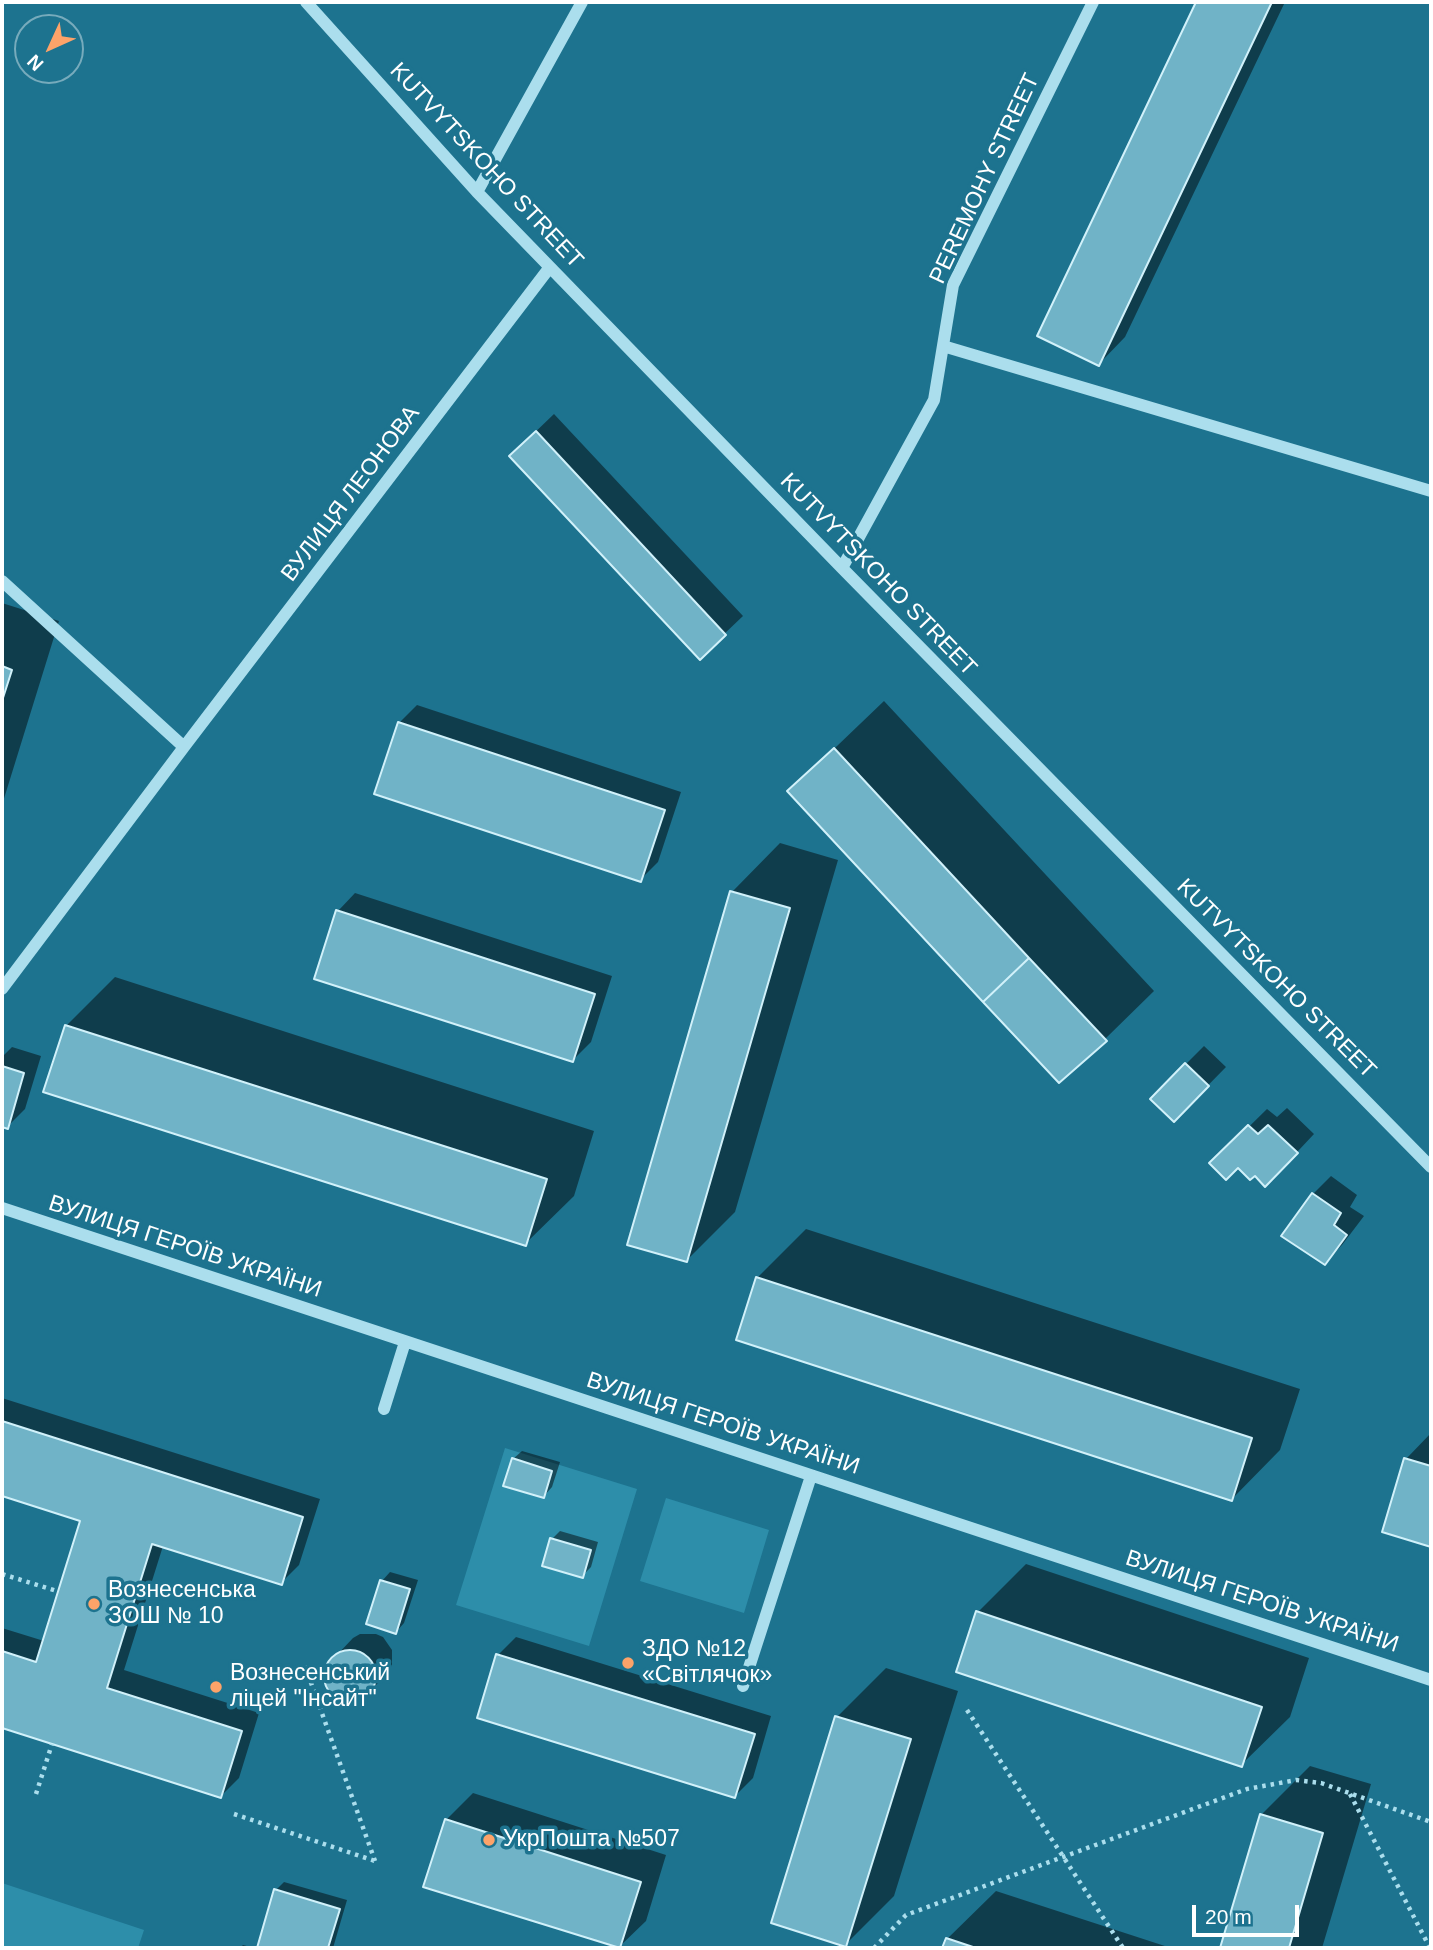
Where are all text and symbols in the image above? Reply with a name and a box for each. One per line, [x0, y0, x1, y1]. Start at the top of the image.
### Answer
north arrow [14, 14, 84, 84]
text: N [23, 51, 47, 75]
street label: KUTVYTSKOHO STREET [384, 58, 588, 274]
street label: PEREMOHY STREET [924, 70, 1046, 288]
street label: ВУЛИЦЯ ЛЕОНОВА [276, 401, 426, 587]
street label: KUTVYTSKOHO STREET [774, 468, 982, 682]
street label: KUTVYTSKOHO STREET [1170, 873, 1382, 1085]
street label: ВУЛИЦЯ ГЕРОЇВ УКРАЇНИ [45, 1190, 325, 1304]
street label: ВУЛИЦЯ ГЕРОЇВ УКРАЇНИ [583, 1367, 863, 1481]
street label: ВУЛИЦЯ ГЕРОЇВ УКРАЇНИ [1122, 1545, 1402, 1659]
place label: Вознесенська ЗОШ № 10 [108, 1577, 256, 1631]
marker: Вознесенська ЗОШ № 10 [86, 1596, 102, 1612]
place label: ЗДО №12 «Світлячок» [642, 1636, 772, 1690]
marker: ЗДО №12 «Світлячок» [620, 1655, 636, 1671]
place label: Вознесенський ліцей "Інсайт" [230, 1660, 390, 1714]
marker: Вознесенський ліцей "Інсайт" [208, 1679, 224, 1695]
place label: УкрПошта №507 [503, 1826, 680, 1854]
marker: УкрПошта №507 [481, 1832, 497, 1848]
scale bar [1195, 1890, 1302, 1934]
text: 20 m [1205, 1905, 1252, 1928]

